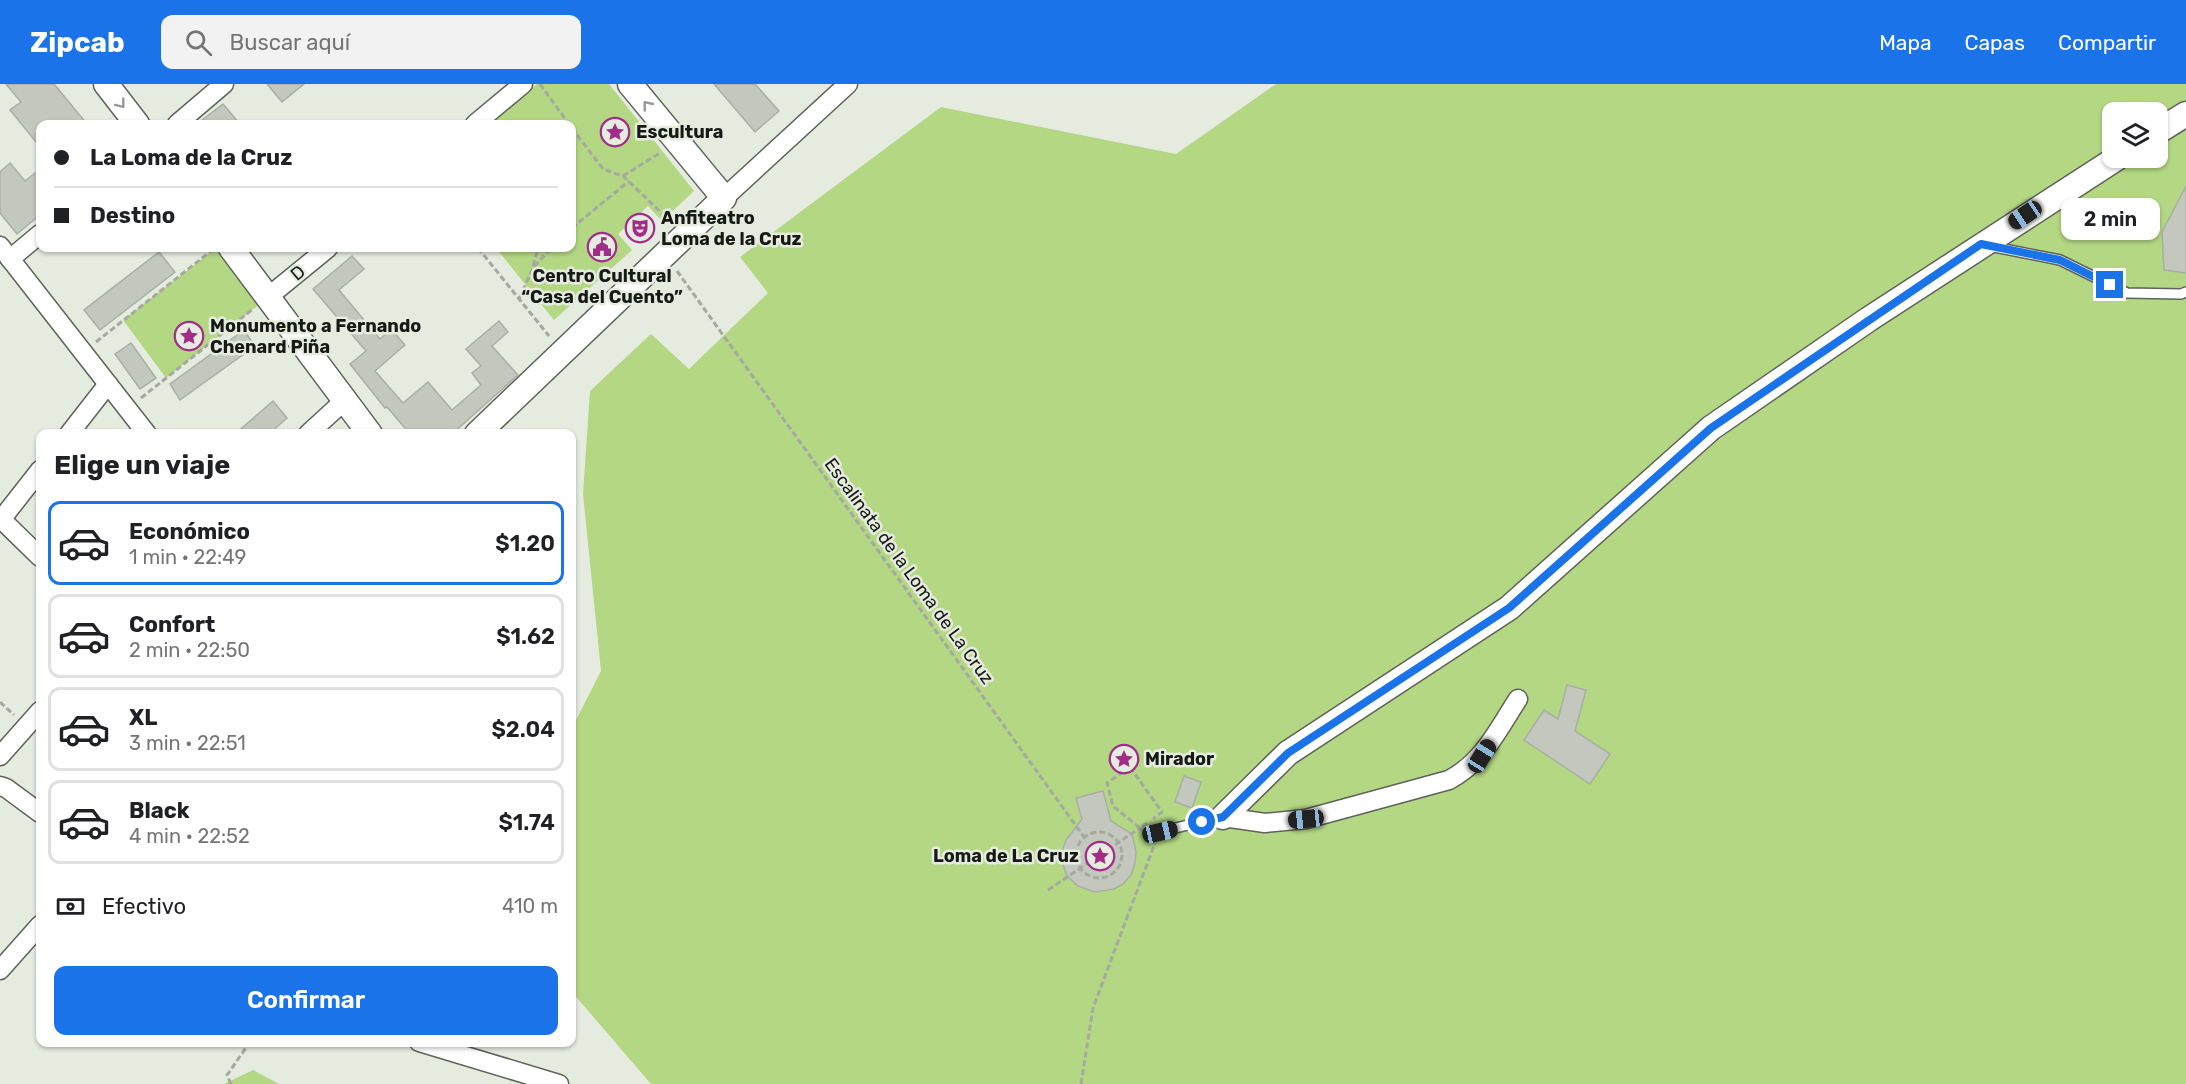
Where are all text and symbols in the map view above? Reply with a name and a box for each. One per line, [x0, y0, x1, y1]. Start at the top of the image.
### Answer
search box [161, 15, 581, 69]
text: Zipcab [30, 26, 125, 59]
icon: search [182, 26, 215, 59]
text: Buscar aquí [230, 29, 350, 56]
text: Mapa [1879, 30, 1932, 55]
text: Capas [1965, 30, 2025, 55]
text: Compartir [2058, 30, 2156, 55]
one-way arrow [114, 98, 125, 109]
one-way arrow [643, 100, 654, 111]
map controls [2102, 102, 2168, 168]
button: layers [2102, 102, 2168, 168]
place icon: Escultura [599, 116, 631, 148]
place label: Escultura [636, 121, 723, 143]
text: La Loma de la Cruz [90, 144, 292, 171]
car [2005, 197, 2045, 233]
callout: 2 min [2060, 198, 2160, 240]
text: Destino [90, 202, 175, 229]
place label: Anfiteatro Loma de la Cruz [661, 207, 801, 250]
text: 2 min [2084, 207, 2137, 231]
theatre icon: Anfiteatro Loma de la Cruz [624, 212, 656, 244]
public building icon: Centro Cultural “Casa del Cuento” [586, 231, 618, 263]
street label: D [286, 261, 310, 285]
place label: Centro Cultural “Casa del Cuento” [521, 265, 683, 308]
route end [2096, 271, 2123, 298]
place label: Monumento a Fernando Chenard Piña [210, 315, 421, 358]
place icon: Monumento a Fernando Chenard Piña [173, 320, 205, 352]
text: Elige un viaje [54, 449, 230, 481]
street label: Escalinata de la Loma de La Cruz [820, 454, 998, 688]
icon: car [57, 516, 111, 570]
text: Económico [129, 518, 250, 545]
text: $1.20 [495, 530, 555, 557]
text: 1 min · 22:49 [129, 545, 246, 569]
icon: car [57, 609, 111, 663]
text: Confort [129, 611, 215, 638]
text: $1.62 [496, 623, 555, 650]
text: 2 min · 22:50 [129, 638, 250, 662]
icon: car [57, 702, 111, 756]
text: XL [129, 704, 157, 731]
text: $2.04 [491, 716, 555, 743]
text: 3 min · 22:51 [129, 731, 246, 755]
car [1465, 736, 1499, 776]
place icon: Mirador [1108, 743, 1140, 775]
place label: Mirador [1145, 748, 1214, 770]
icon: car [57, 795, 111, 849]
text: Black [129, 797, 190, 824]
route start [1188, 808, 1215, 835]
car [1287, 808, 1325, 830]
text: $1.74 [498, 809, 555, 836]
car [1140, 819, 1180, 845]
text: 4 min · 22:52 [129, 824, 250, 848]
place icon: Loma de La Cruz [1084, 840, 1116, 872]
place label: Loma de La Cruz [933, 845, 1079, 867]
icon: cash [54, 890, 87, 923]
text: Efectivo [102, 893, 186, 920]
text: 410 m [502, 894, 558, 918]
button: Confirmar [54, 966, 558, 1035]

